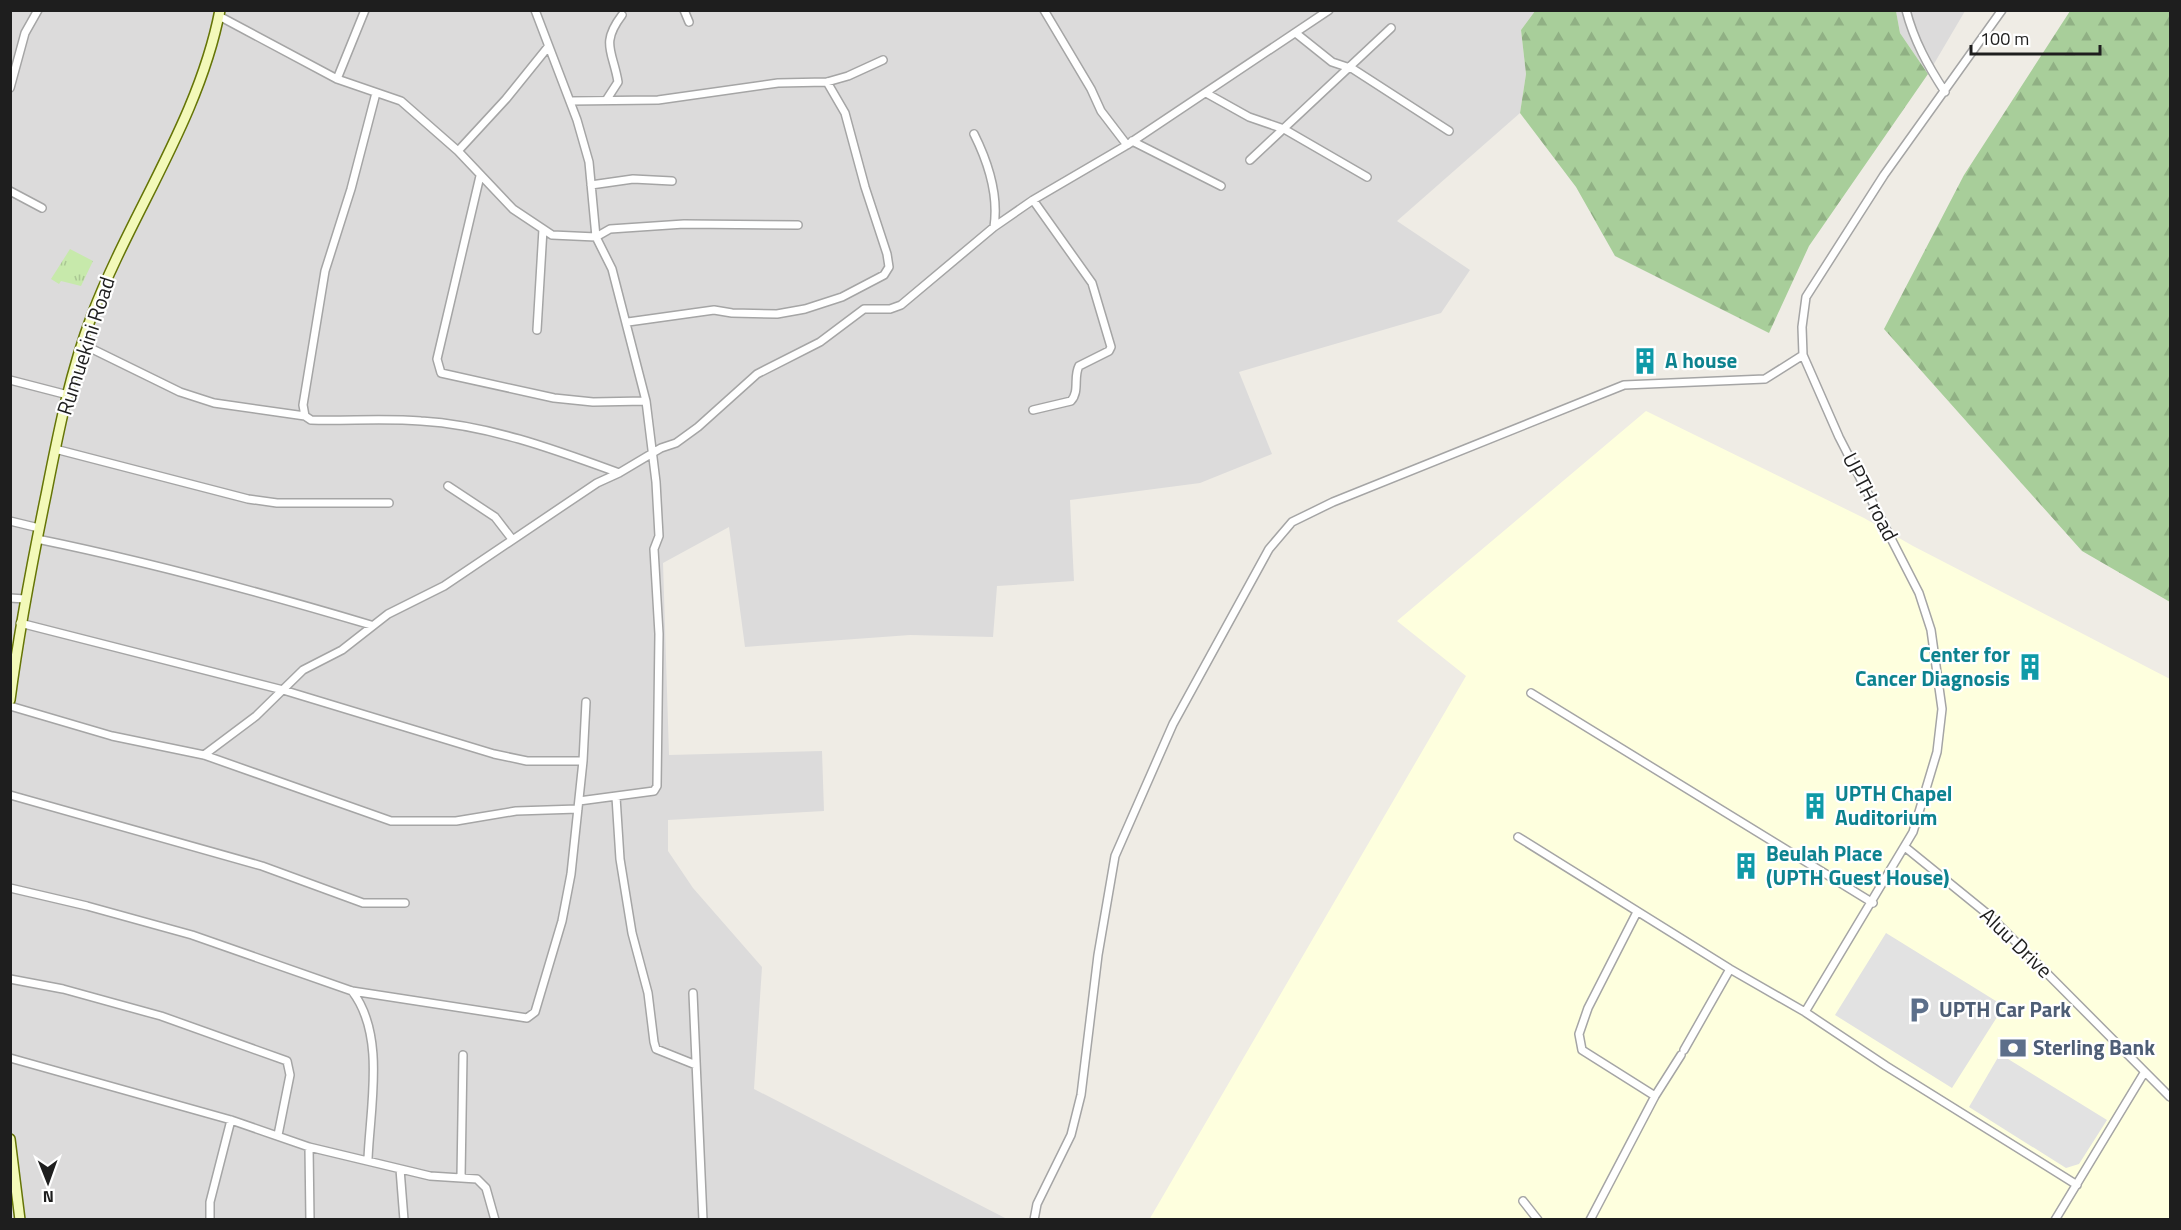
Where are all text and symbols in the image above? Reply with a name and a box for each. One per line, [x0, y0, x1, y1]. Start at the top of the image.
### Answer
scale bar [1971, 18, 2100, 56]
text: 100 m [1980, 25, 2029, 52]
street label: Rumuekini Road [48, 272, 123, 419]
place label: A house [1665, 344, 1737, 376]
building icon: A house [1630, 346, 1660, 376]
street label: UPTH road [1835, 447, 1907, 546]
place label: Center for Cancer Diagnosis [1855, 638, 2010, 694]
building icon: Center for Cancer Diagnosis [2015, 652, 2045, 682]
place label: UPTH Chapel Auditorium [1835, 777, 1953, 833]
building icon: UPTH Chapel Auditorium [1800, 791, 1830, 821]
place label: Beulah Place (UPTH Guest House) [1766, 837, 1950, 893]
building icon: Beulah Place (UPTH Guest House) [1731, 851, 1761, 881]
street label: Aluu Drive [1973, 899, 2060, 985]
place label: UPTH Car Park [1939, 993, 2071, 1025]
parking icon: UPTH Car Park [1904, 995, 1934, 1025]
place label: Sterling Bank [2033, 1031, 2155, 1063]
bank icon: Sterling Bank [1998, 1033, 2028, 1063]
north arrow [18, 1152, 78, 1212]
text: N [43, 1185, 54, 1209]

